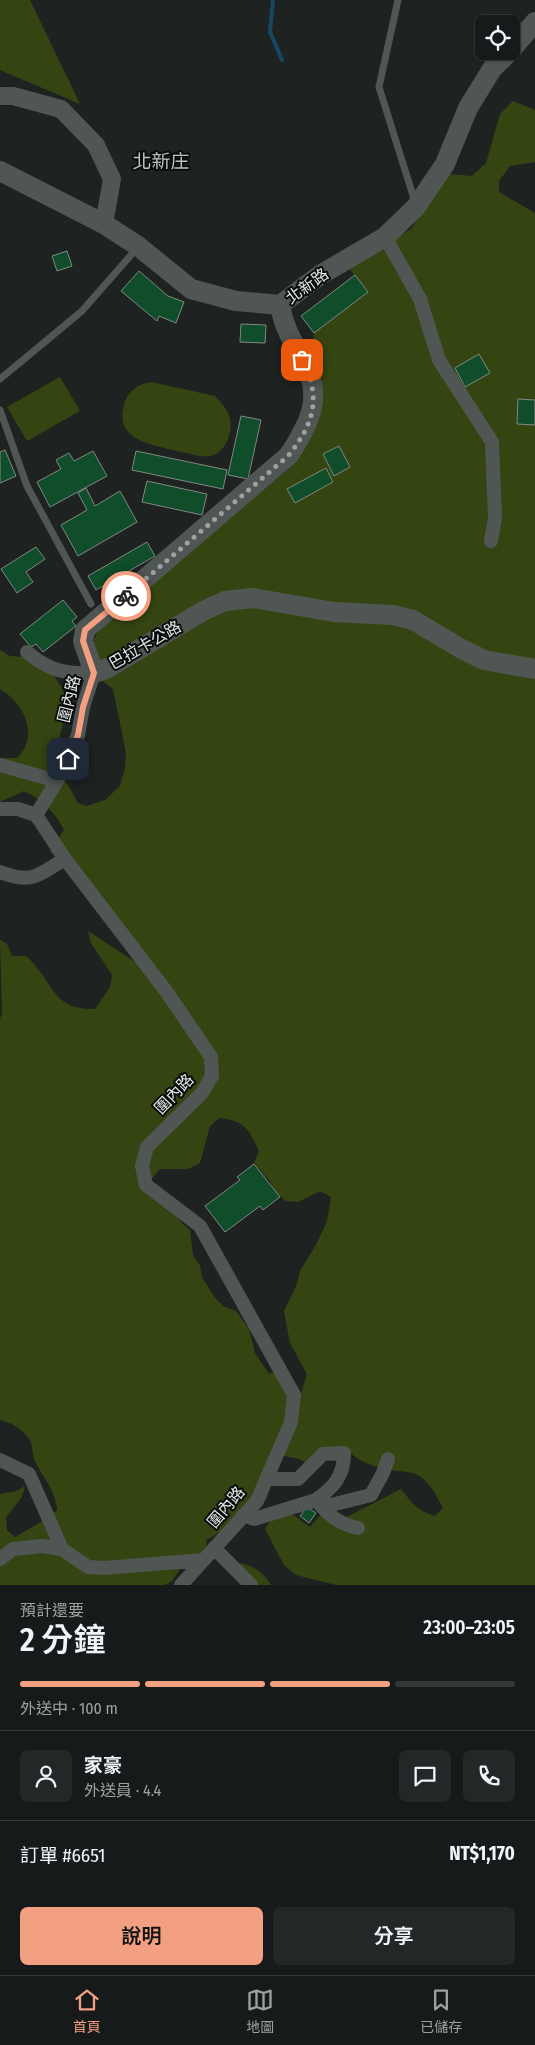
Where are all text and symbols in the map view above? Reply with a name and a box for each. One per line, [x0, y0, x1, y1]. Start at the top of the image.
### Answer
map controls [475, 15, 520, 60]
button: locate [475, 15, 520, 60]
district label: 北新庄 [132, 150, 190, 173]
street label: 北新路 [282, 264, 332, 308]
pin [281, 339, 323, 381]
icon: bag [288, 346, 316, 374]
courier [101, 571, 151, 621]
icon: bike [112, 582, 140, 610]
street label: 巴拉卡公路 [106, 617, 184, 673]
street label: 圍內路 [54, 673, 84, 725]
pin [47, 738, 89, 780]
icon: home [54, 745, 82, 773]
street label: 圍內路 [150, 1070, 198, 1118]
street label: 圍內路 [203, 1483, 249, 1531]
text: 預計還要 [20, 1601, 84, 1620]
text: 23:00–23:05 [423, 1616, 515, 1639]
text: 2 分鐘 [20, 1621, 106, 1659]
text: 外送中 · 100 m [20, 1699, 118, 1718]
button: person [20, 1750, 72, 1802]
button: chat [399, 1750, 451, 1802]
button: phone [463, 1750, 515, 1802]
text: 家豪 [84, 1754, 122, 1777]
text: 外送員 · 4.4 [84, 1781, 161, 1800]
text: NT$1,170 [449, 1842, 515, 1865]
text: 訂單 #6651 [20, 1844, 105, 1867]
button: 說明 [20, 1907, 263, 1965]
button: 分享 [273, 1907, 515, 1965]
tab: 首頁 [73, 1986, 101, 2036]
tab: 地圖 [246, 1986, 274, 2036]
tab: 已儲存 [420, 1986, 462, 2036]

